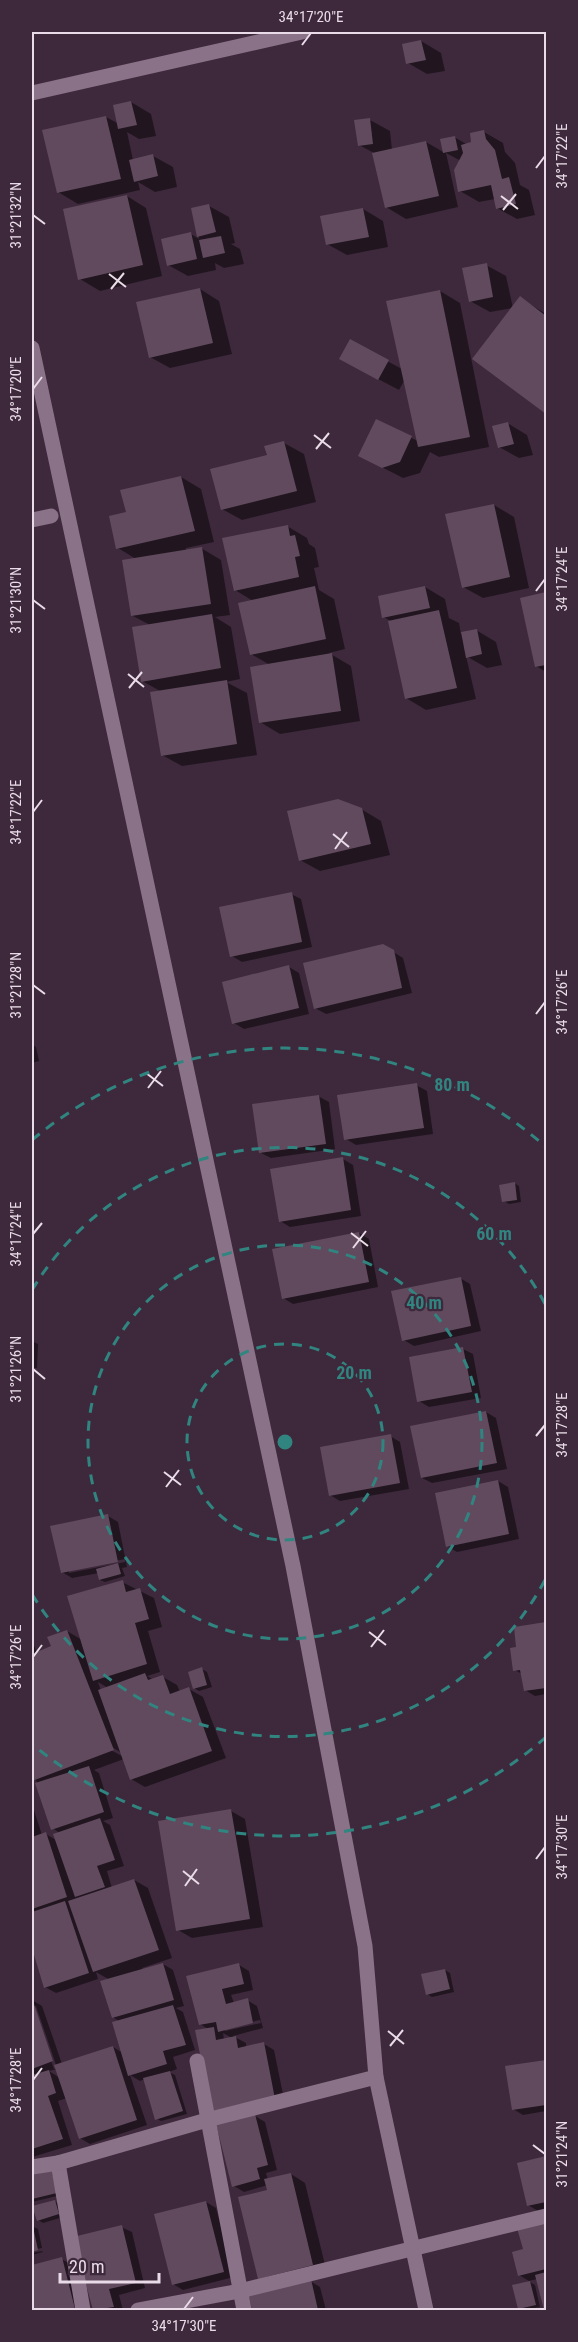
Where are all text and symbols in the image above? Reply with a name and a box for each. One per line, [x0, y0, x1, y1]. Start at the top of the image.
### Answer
text: 34°17'20"E [279, 8, 343, 26]
text: 34°17'22"E [553, 124, 571, 188]
text: 31°21'32"N [7, 182, 25, 248]
text: 34°17'20"E [7, 357, 25, 421]
text: 34°17'24"E [553, 547, 571, 611]
text: 31°21'30"N [7, 567, 25, 633]
text: 34°17'22"E [7, 780, 25, 844]
text: 31°21'28"N [7, 952, 25, 1018]
text: 34°17'26"E [553, 970, 571, 1034]
text: 80 m [434, 1074, 470, 1095]
text: 34°17'24"E [7, 1202, 25, 1266]
text: 60 m [476, 1223, 512, 1244]
text: 40 m [406, 1292, 442, 1313]
text: 31°21'26"N [7, 1336, 25, 1402]
text: 20 m [336, 1362, 372, 1383]
text: 34°17'28"E [553, 1393, 571, 1457]
centre of rings [275, 1432, 295, 1452]
text: 34°17'26"E [7, 1625, 25, 1689]
text: 34°17'30"E [553, 1815, 571, 1879]
text: 34°17'28"E [7, 2048, 25, 2112]
text: 31°21'24"N [553, 2121, 571, 2187]
scale bar [60, 2246, 159, 2284]
text: 20 m [69, 2256, 104, 2277]
text: 34°17'30"E [152, 2317, 216, 2335]

